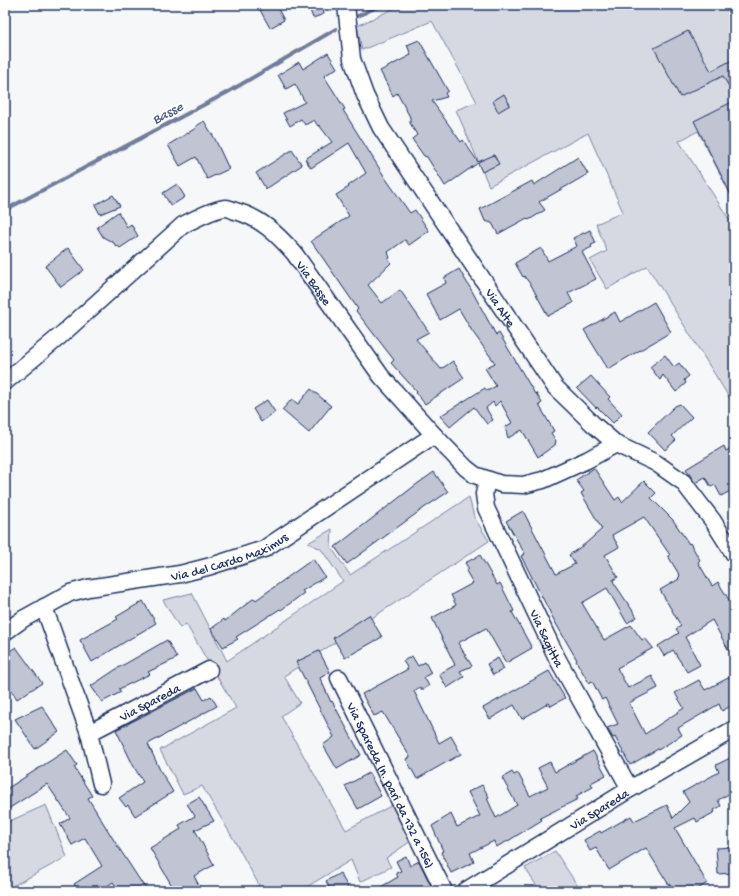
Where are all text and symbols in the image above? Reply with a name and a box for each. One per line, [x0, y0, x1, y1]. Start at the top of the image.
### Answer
water label: Basse [150, 99, 187, 129]
street label: Via Basse [291, 258, 334, 309]
street label: Via Alte [480, 286, 518, 331]
street label: Via del Cardo Maximus [169, 530, 292, 585]
street label: Via Sagitta [525, 607, 566, 671]
street label: Via Spareda [117, 681, 184, 726]
street label: Via Spareda (n. pari da 132 a 156) [342, 700, 436, 871]
street label: Via Spareda [567, 786, 633, 835]

